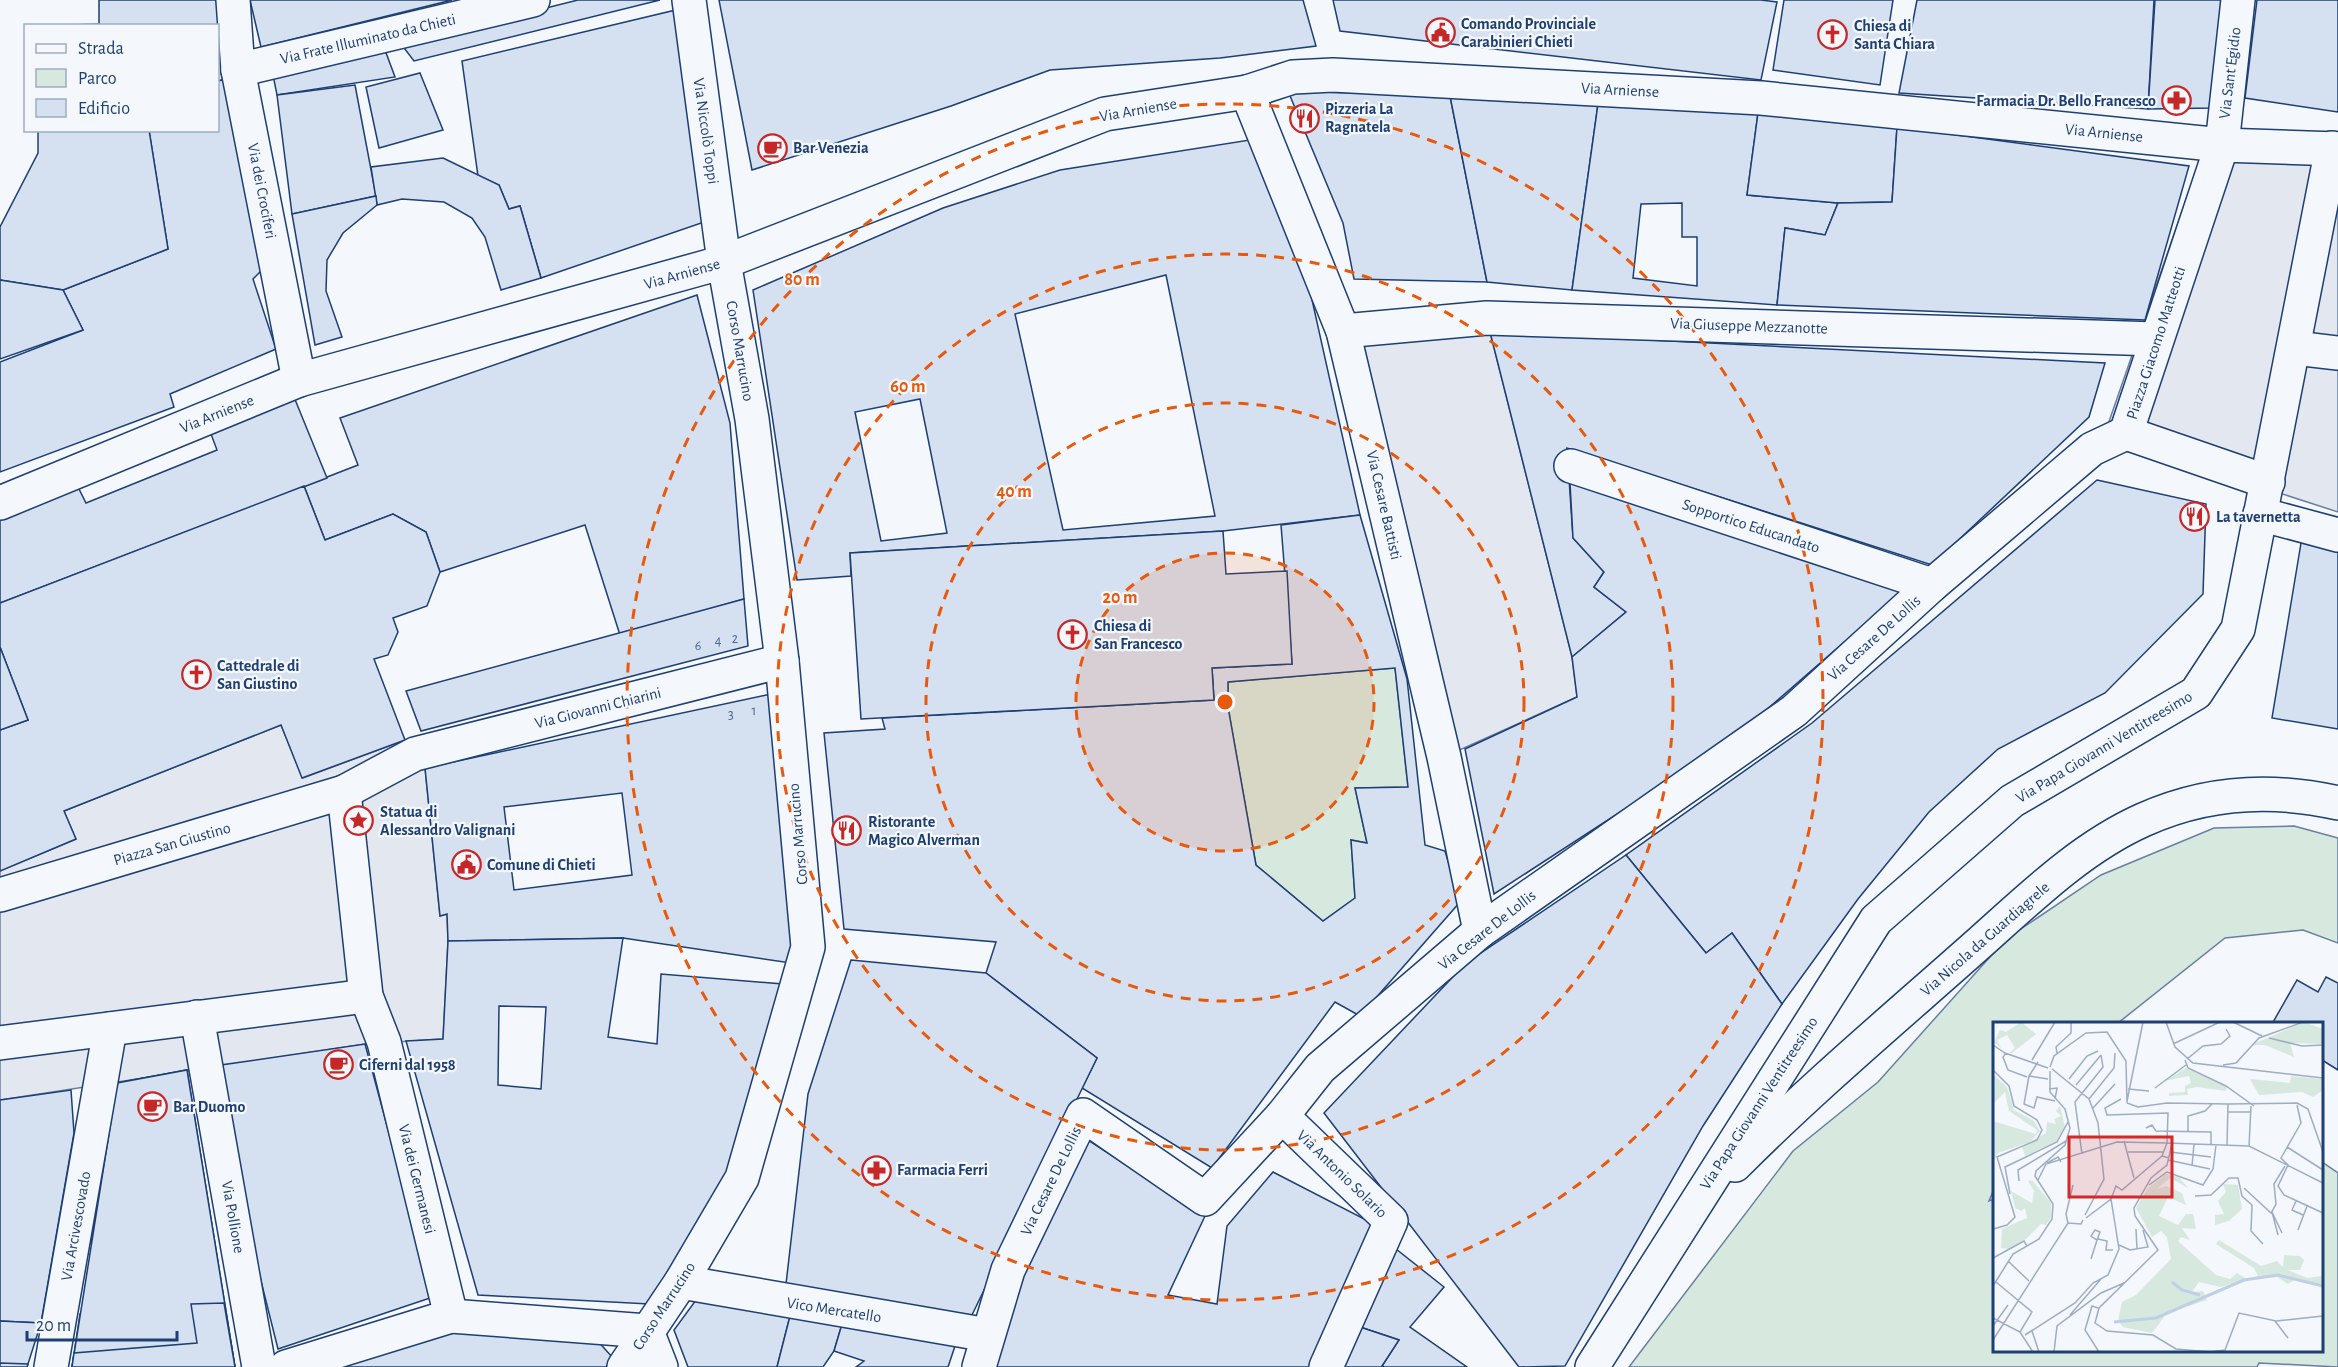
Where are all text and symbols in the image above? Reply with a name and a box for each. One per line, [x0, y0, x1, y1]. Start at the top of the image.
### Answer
street label: Via Frate Illuminato da Chieti [279, 11, 457, 67]
place label: Comando Provinciale Carabinieri Chieti [1461, 16, 1597, 50]
public building icon: Comando Provinciale Carabinieri Chieti [1424, 17, 1456, 49]
place label: Chiesa di Santa Chiara [1854, 18, 1935, 52]
church icon: Chiesa di Santa Chiara [1817, 19, 1849, 51]
legend [24, 24, 219, 132]
street label: Via Sant'Egidio [2216, 26, 2244, 120]
text: Strada [78, 40, 124, 58]
text: Parco [78, 70, 117, 88]
street label: Via Niccolò Toppi [691, 77, 721, 185]
street label: Via Arniense [1581, 80, 1659, 100]
pharmacy icon: Farmacia Dr. Bello Francesco [2161, 85, 2193, 117]
place label: Farmacia Dr. Bello Francesco [1976, 93, 2156, 109]
street label: Via Arniense [1098, 95, 1178, 125]
text: Edificio [78, 100, 130, 118]
place label: Pizzeria La Ragnatela [1325, 101, 1394, 135]
restaurant icon: Pizzeria La Ragnatela [1288, 102, 1320, 134]
street label: Via Arniense [2064, 121, 2144, 145]
cafe icon: Bar Venezia [756, 132, 788, 164]
place label: Bar Venezia [793, 140, 869, 156]
street label: Via dei Crociferi [245, 142, 279, 240]
street label: Via Arniense [642, 256, 722, 292]
street label: Piazza Giacomo Matteotti [2124, 264, 2188, 422]
text: 80 m [784, 271, 820, 289]
street label: Corso Marrucino [723, 300, 757, 403]
street label: Via Giuseppe Mezzanotte [1670, 315, 1828, 337]
text: 60 m [890, 378, 926, 396]
street label: Via Arniense [178, 392, 256, 436]
street label: Via Cesare Battisti [1364, 449, 1404, 561]
text: 40 m [996, 483, 1032, 501]
street label: Sopportico Educandato [1680, 496, 1822, 556]
restaurant icon: La tavernetta [2179, 501, 2211, 533]
place label: La tavernetta [2216, 509, 2301, 525]
text: 20 m [1102, 589, 1138, 607]
street label: Via Cesare De Lollis [1824, 592, 1924, 684]
place label: Chiesa di San Francesco [1094, 618, 1183, 652]
church icon: Chiesa di San Francesco [1057, 619, 1089, 651]
house number: 2 [732, 632, 738, 646]
house number: 4 [715, 634, 722, 648]
house number: 6 [695, 639, 701, 653]
place label: Cattedrale di San Giustino [217, 658, 300, 692]
church icon: Cattedrale di San Giustino [180, 659, 212, 691]
street label: Via Giovanni Chiarini [533, 685, 663, 731]
street label: Via Papa Giovanni Ventitreesimo [2013, 688, 2195, 806]
centre of rings [1215, 692, 1235, 712]
house number: 1 [752, 704, 756, 718]
house number: 3 [728, 708, 734, 722]
street label: Corso Marrucino [786, 783, 810, 885]
place label: Statua di Alessandro Valignani [380, 804, 515, 838]
place icon: Statua di Alessandro Valignani [343, 805, 375, 837]
place label: Ristorante Magico Alverman [868, 814, 980, 848]
restaurant icon: Ristorante Magico Alverman [831, 815, 863, 847]
street label: Piazza San Giustino [112, 820, 232, 868]
public building icon: Comune di Chieti [450, 849, 482, 881]
place label: Comune di Chieti [487, 857, 596, 873]
street label: Via Nicola da Guardiagrele [1917, 879, 2053, 999]
street label: Via Cesare De Lollis [1435, 887, 1539, 973]
street label: Via Papa Giovanni Ventitreesimo [1697, 1014, 1821, 1192]
inset map [1993, 1022, 2323, 1352]
cafe icon: Ciferni dal 1958 [322, 1049, 354, 1081]
place label: Ciferni dal 1958 [359, 1057, 456, 1073]
cafe icon: Bar Duomo [136, 1091, 168, 1123]
place label: Bar Duomo [173, 1099, 245, 1115]
street label: Via dei Germanesi [396, 1123, 438, 1235]
street label: Via Cesare De Lollis [1018, 1124, 1084, 1238]
street label: Via Antonio Solario [1294, 1127, 1390, 1221]
pharmacy icon: Farmacia Ferri [860, 1154, 892, 1186]
place label: Farmacia Ferri [897, 1162, 988, 1178]
street label: Via Arcivescovado [58, 1170, 94, 1282]
street label: Via Pollione [219, 1179, 247, 1255]
street label: Corso Marrucino [630, 1259, 698, 1353]
street label: Vico Mercatello [785, 1295, 883, 1325]
scale bar [27, 1304, 177, 1342]
text: 20 m [36, 1317, 71, 1335]

